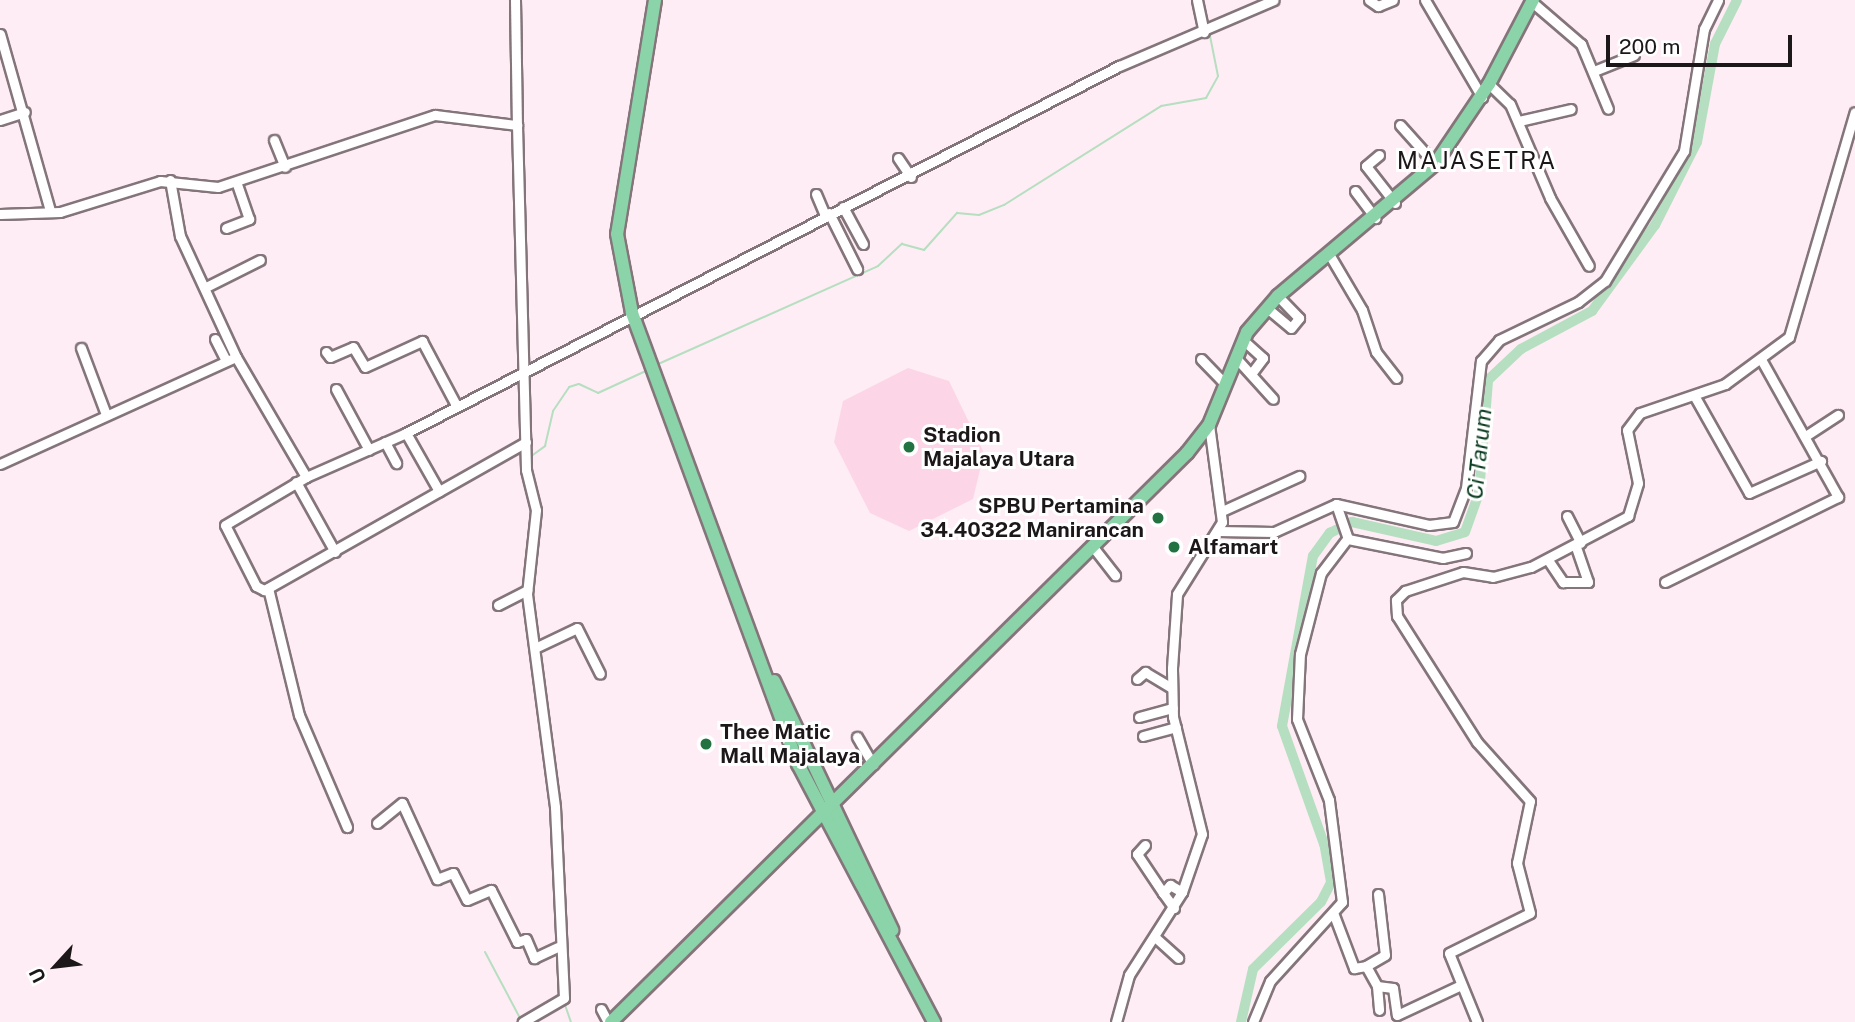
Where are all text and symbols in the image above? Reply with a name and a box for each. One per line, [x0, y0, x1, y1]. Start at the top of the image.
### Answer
scale bar [1610, 21, 1796, 65]
text: 200 m [1619, 34, 1680, 59]
district label: MAJASETRA [1398, 147, 1556, 175]
water label: Ci Tarum [1461, 407, 1497, 501]
place label: Stadion Majalaya Utara [923, 422, 1075, 472]
marker: Stadion Majalaya Utara [901, 439, 917, 455]
place label: SPBU Pertamina 34.40322 Manirancan [920, 493, 1144, 543]
marker: SPBU Pertamina 34.40322 Manirancan [1150, 510, 1166, 526]
place label: Alfamart [1188, 534, 1278, 560]
marker: Alfamart [1166, 539, 1182, 555]
place label: Thee Matic Mall Majalaya [720, 719, 860, 769]
marker: Thee Matic Mall Majalaya [698, 736, 714, 752]
north arrow [21, 931, 91, 1001]
text: U [24, 964, 50, 987]

